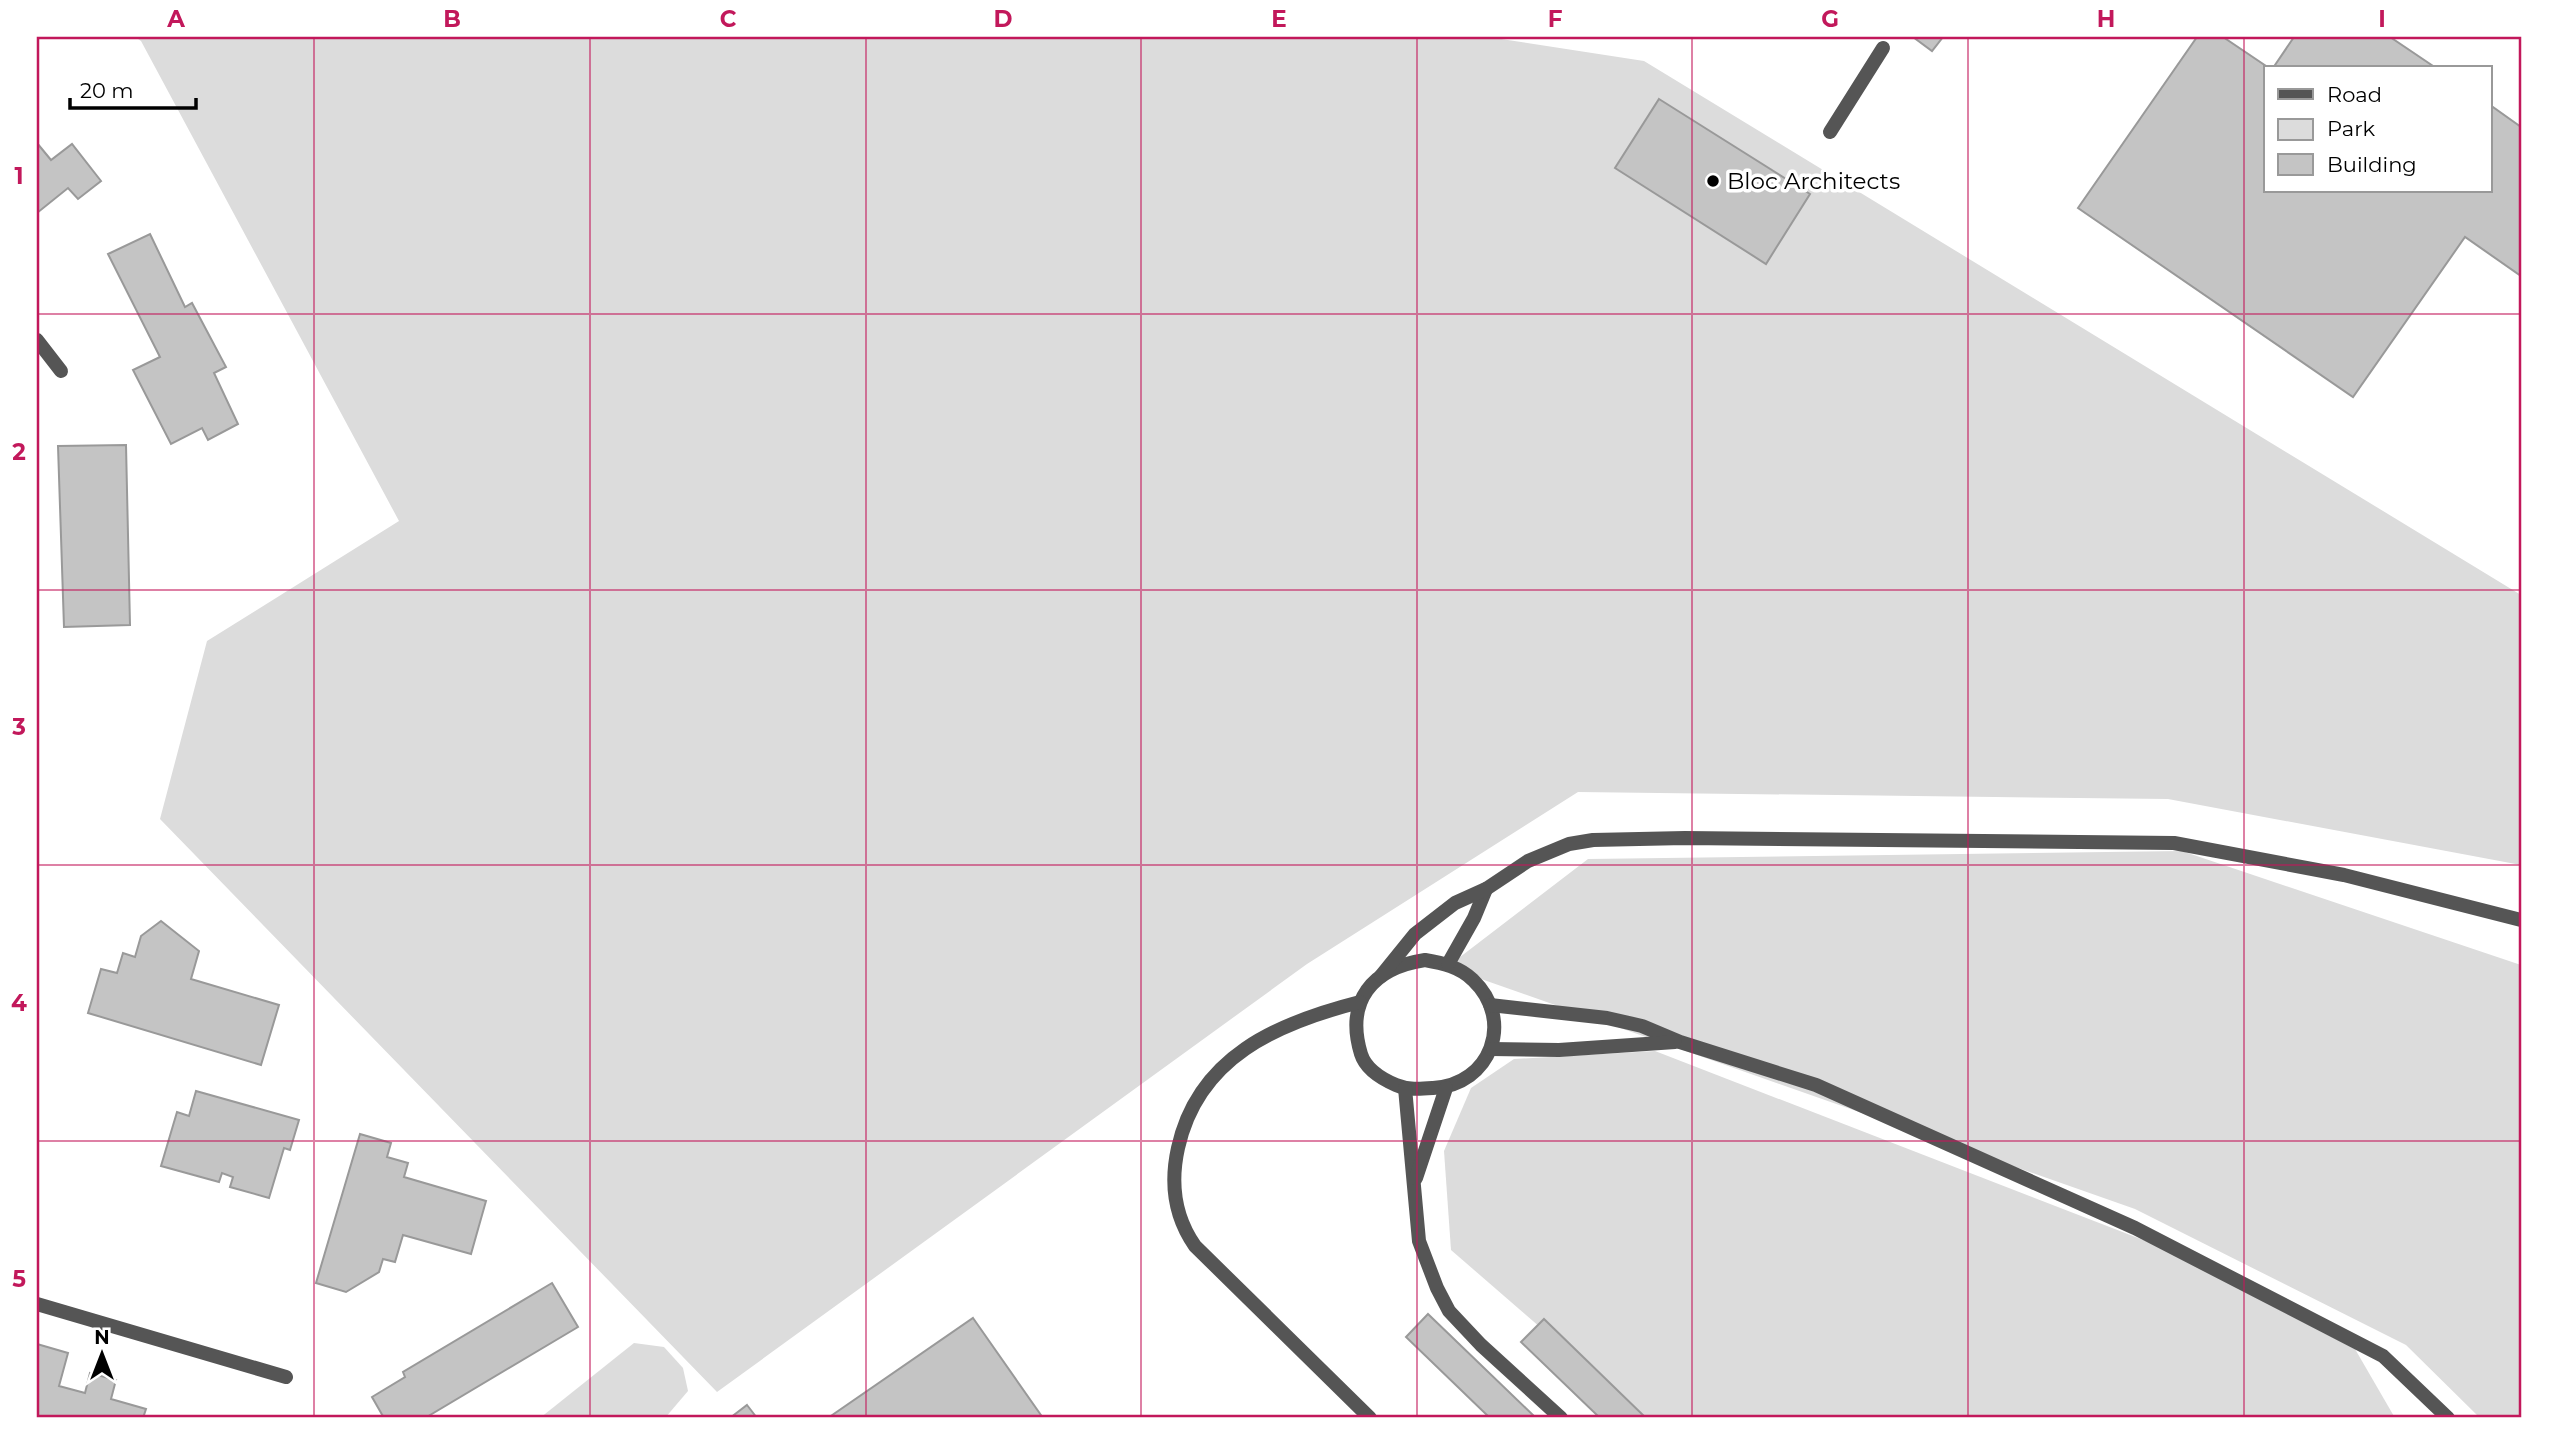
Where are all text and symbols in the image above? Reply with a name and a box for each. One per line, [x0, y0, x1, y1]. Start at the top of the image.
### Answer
text: A [166, 5, 185, 33]
text: B [443, 5, 461, 33]
text: C [720, 5, 737, 33]
text: D [994, 5, 1013, 33]
text: E [1271, 5, 1287, 33]
text: F [1548, 5, 1563, 33]
text: G [1821, 5, 1839, 33]
text: H [2097, 5, 2115, 33]
text: I [2378, 5, 2386, 33]
scale bar [70, 66, 196, 110]
legend [2264, 66, 2492, 192]
text: 20 m [80, 78, 134, 103]
text: Road [2327, 82, 2382, 107]
text: Park [2327, 116, 2375, 141]
text: Building [2327, 152, 2417, 177]
text: 1 [14, 162, 24, 190]
place label: Bloc Architects [1727, 167, 1900, 195]
marker: Bloc Architects [1705, 173, 1721, 189]
text: 2 [12, 438, 26, 466]
text: 3 [11, 713, 26, 741]
text: 4 [11, 989, 27, 1017]
text: 5 [12, 1265, 26, 1293]
north arrow [66, 1318, 136, 1388]
text: N [94, 1326, 110, 1349]

